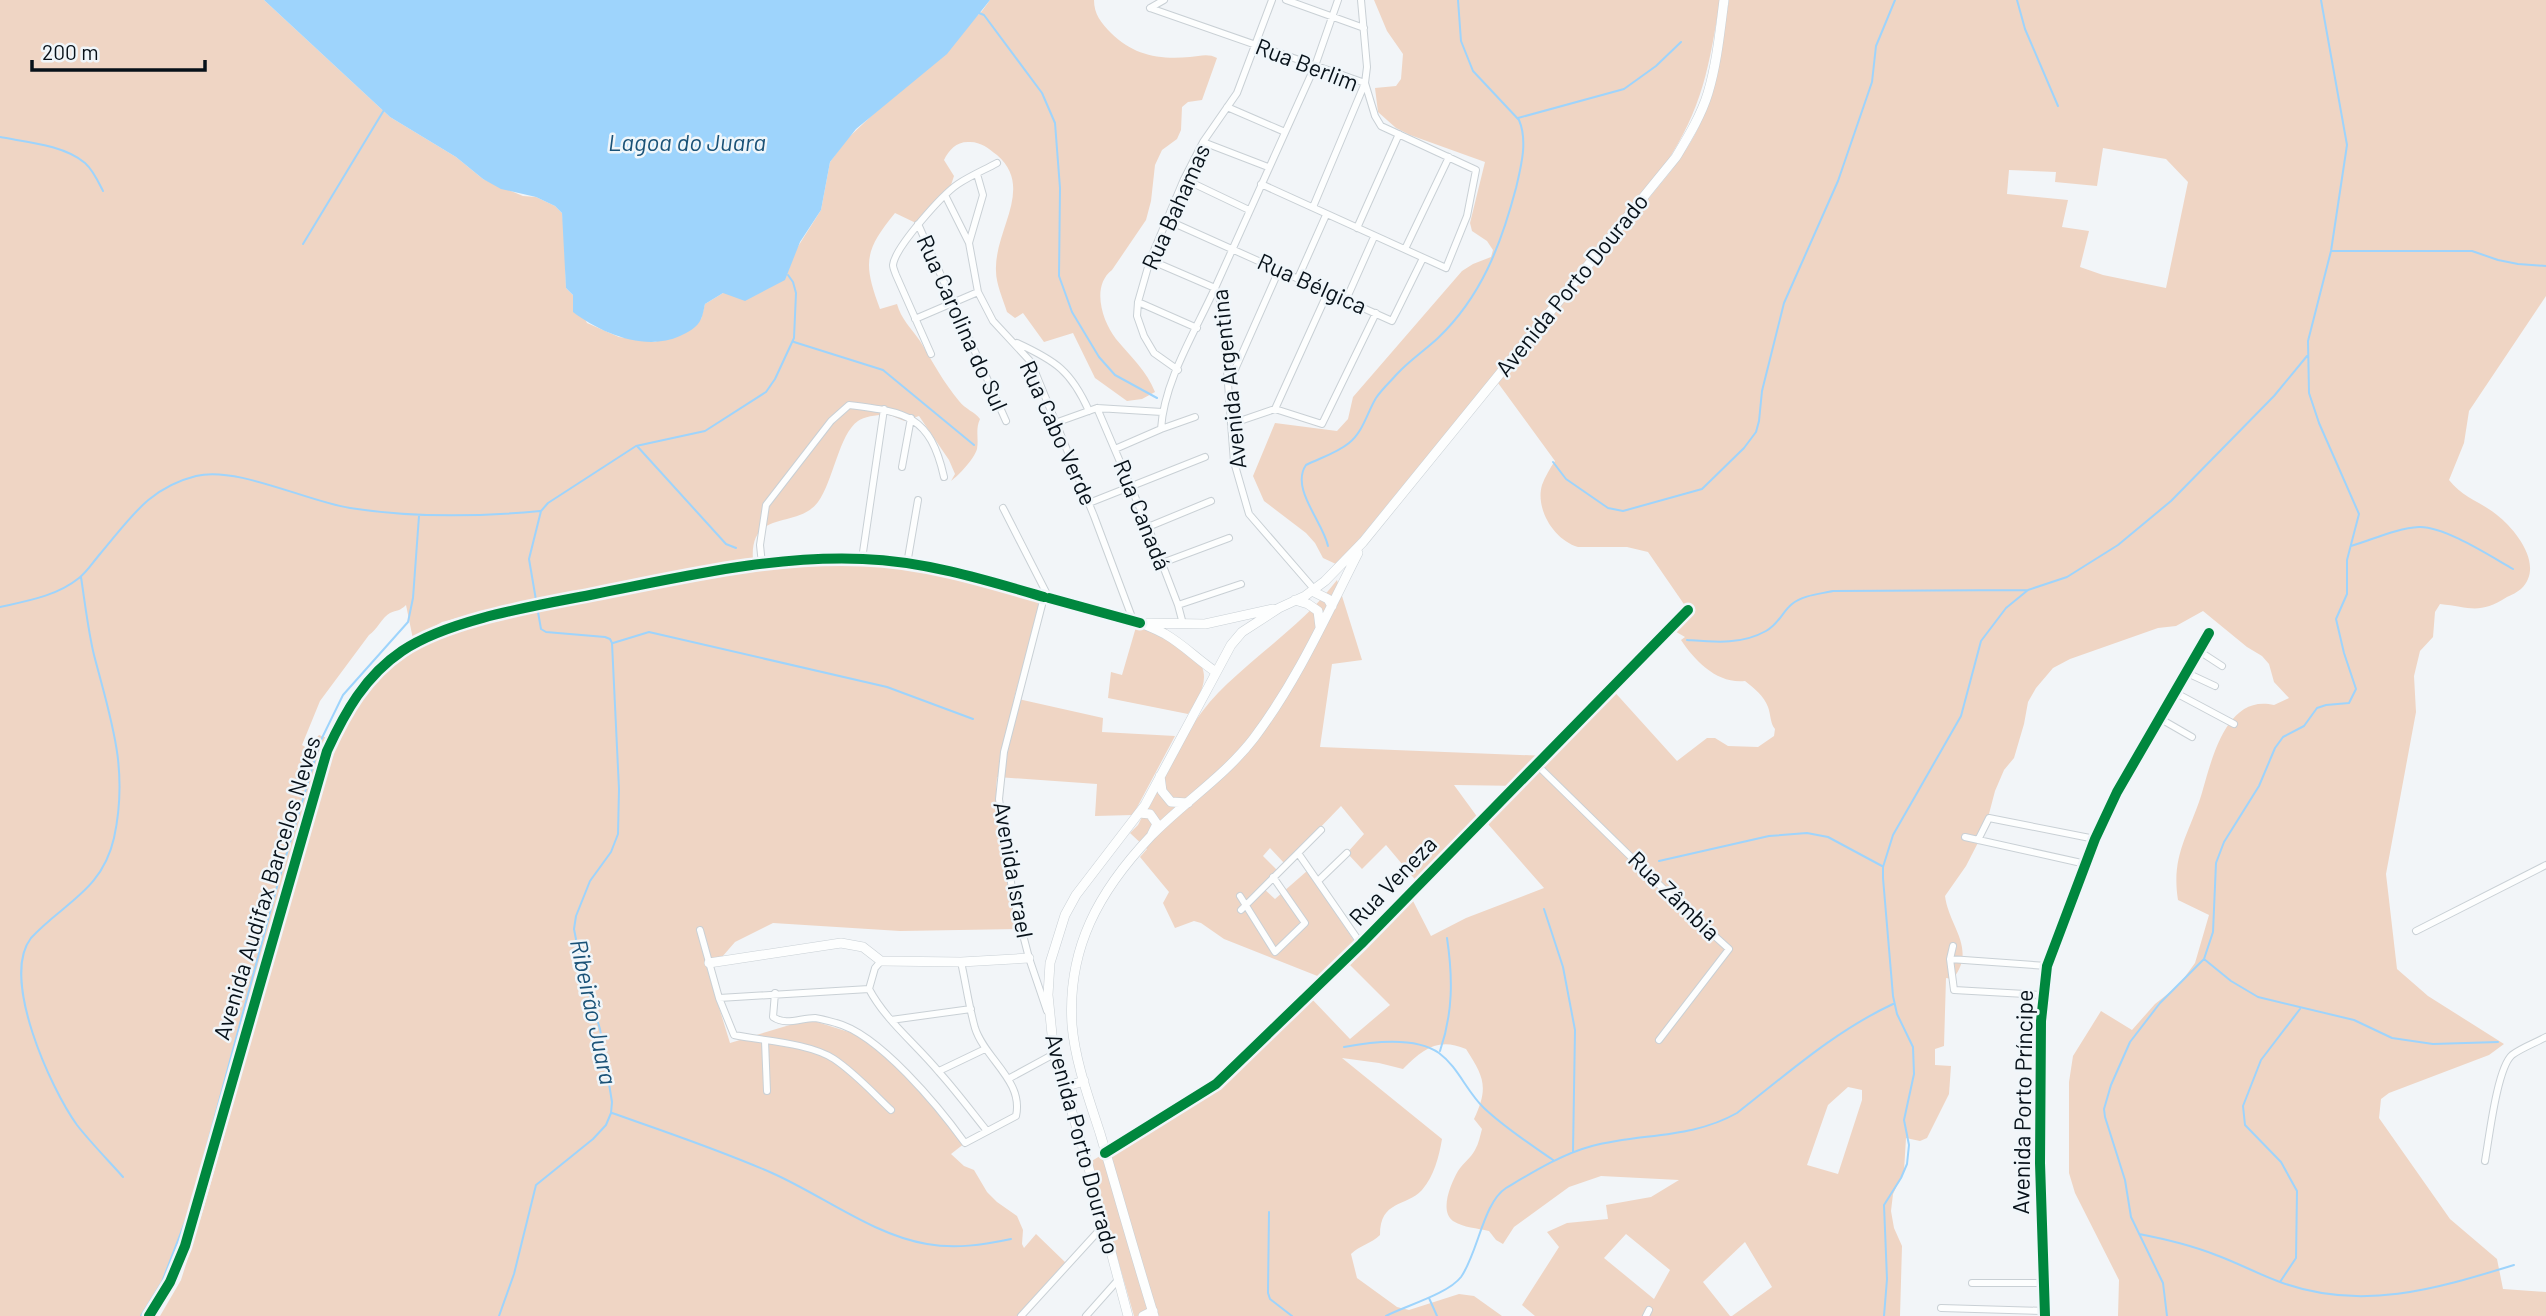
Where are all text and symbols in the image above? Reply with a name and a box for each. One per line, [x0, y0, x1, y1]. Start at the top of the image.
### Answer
scale bar [32, 28, 205, 72]
street label: Rua Berlim [1252, 32, 1363, 96]
text: 200 m [42, 39, 99, 64]
water label: Lagoa do Juara [608, 127, 766, 156]
street label: Rua Bahamas [1135, 139, 1215, 274]
street label: Avenida Porto Dourado [1489, 187, 1654, 381]
street label: Rua Carolina do Sul [912, 230, 1014, 415]
street label: Rua Bélgica [1253, 247, 1371, 320]
street label: Avenida Argentina [1205, 288, 1251, 470]
street label: Rua Cabo Verde [1014, 356, 1103, 509]
street label: Rua Canadá [1108, 455, 1178, 574]
street label: Avenida Audifax Barcelos Neves [206, 732, 326, 1043]
street label: Avenida Israel [988, 799, 1040, 940]
street label: Rua Veneza [1343, 830, 1442, 931]
street label: Rua Zâmbia [1623, 845, 1726, 946]
water label: Ribeirão Juara [565, 936, 624, 1087]
street label: Avenida Porto Príncipe [2006, 989, 2038, 1215]
street label: Avenida Porto Dourado [1040, 1030, 1126, 1257]

